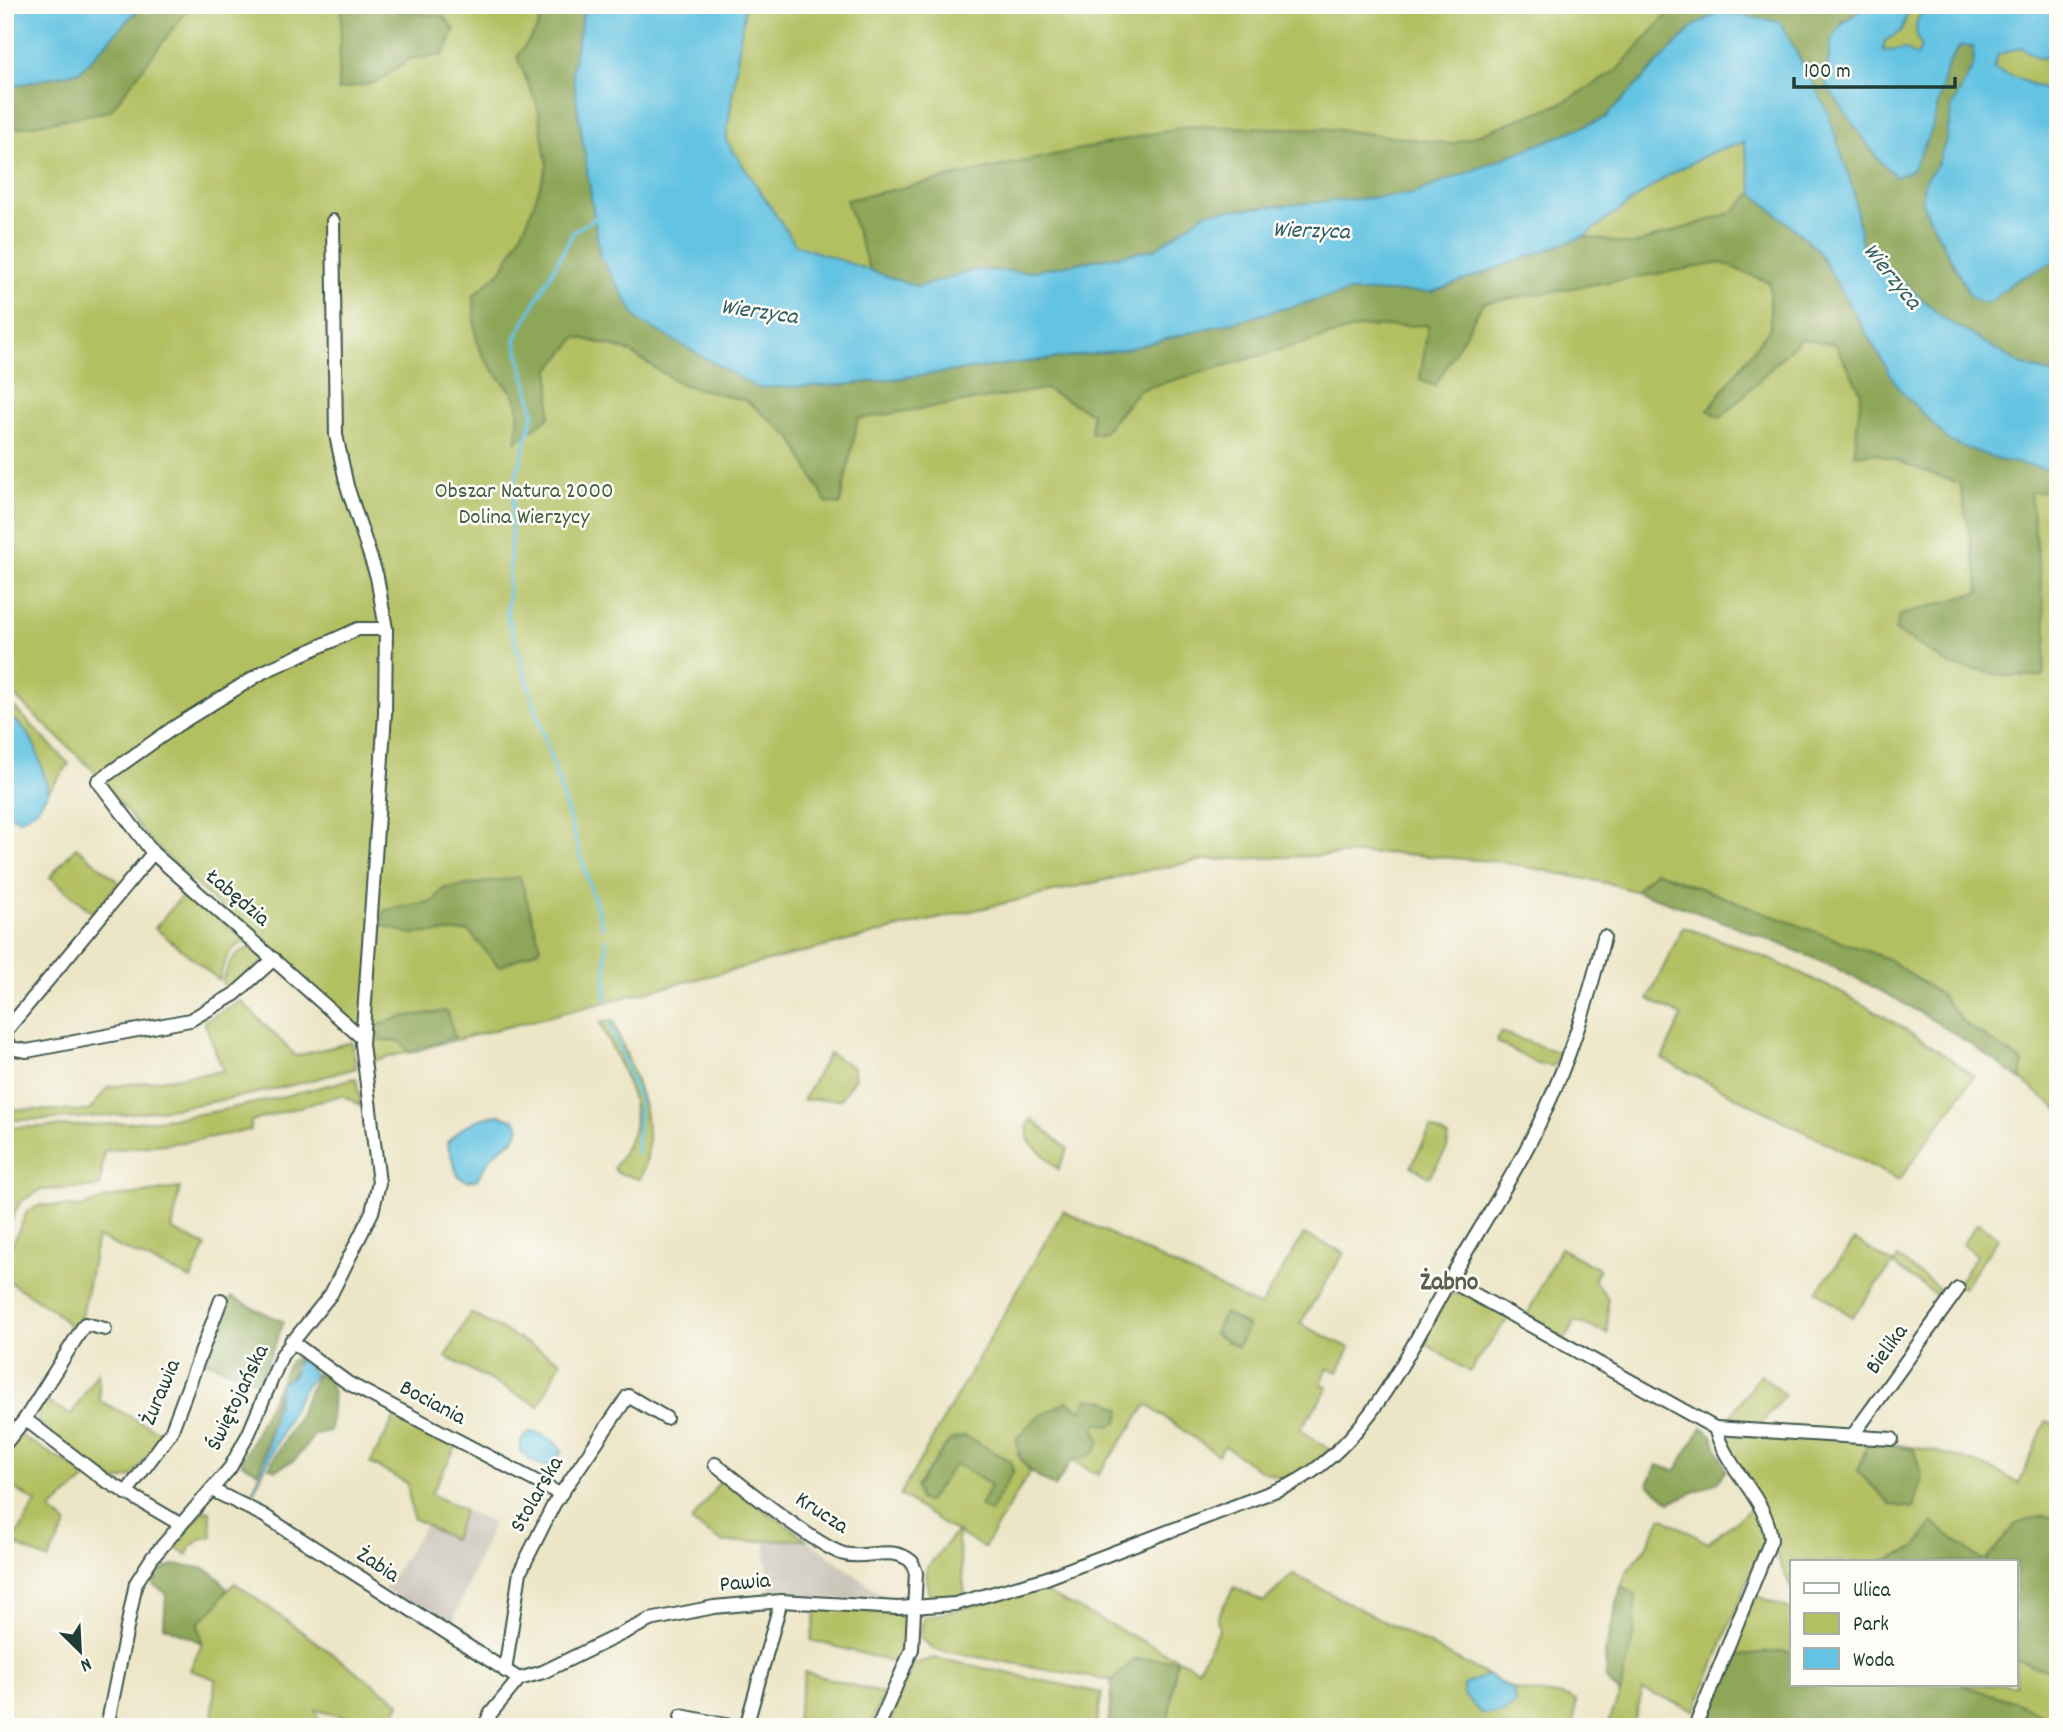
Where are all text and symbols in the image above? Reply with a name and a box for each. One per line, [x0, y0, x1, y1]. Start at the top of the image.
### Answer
scale bar [1794, 46, 1954, 90]
text: 100 m [1804, 58, 1851, 88]
water label: Wierzyca [1272, 214, 1352, 250]
water label: Wierzyca [1853, 236, 1930, 319]
water label: Wierzyca [718, 291, 801, 335]
park label: Obszar Natura 2000 Dolina Wierzycy [435, 476, 613, 535]
street label: Łabędzia [197, 862, 277, 937]
district label: Żabno [1420, 1265, 1479, 1302]
street label: Bielika [1858, 1317, 1918, 1382]
street label: Świętojańska [199, 1338, 279, 1457]
street label: Żurawia [133, 1354, 191, 1431]
street label: Bociania [393, 1373, 472, 1436]
street label: Stolarska [503, 1450, 574, 1539]
street label: Krucza [788, 1484, 855, 1544]
street label: Żabia [349, 1540, 406, 1593]
legend [1790, 1560, 2018, 1686]
street label: Pawia [718, 1565, 773, 1603]
text: Ulica [1853, 1577, 1891, 1607]
text: Park [1853, 1611, 1889, 1641]
north arrow [46, 1616, 116, 1686]
text: Woda [1853, 1647, 1895, 1677]
text: N [76, 1649, 95, 1678]

